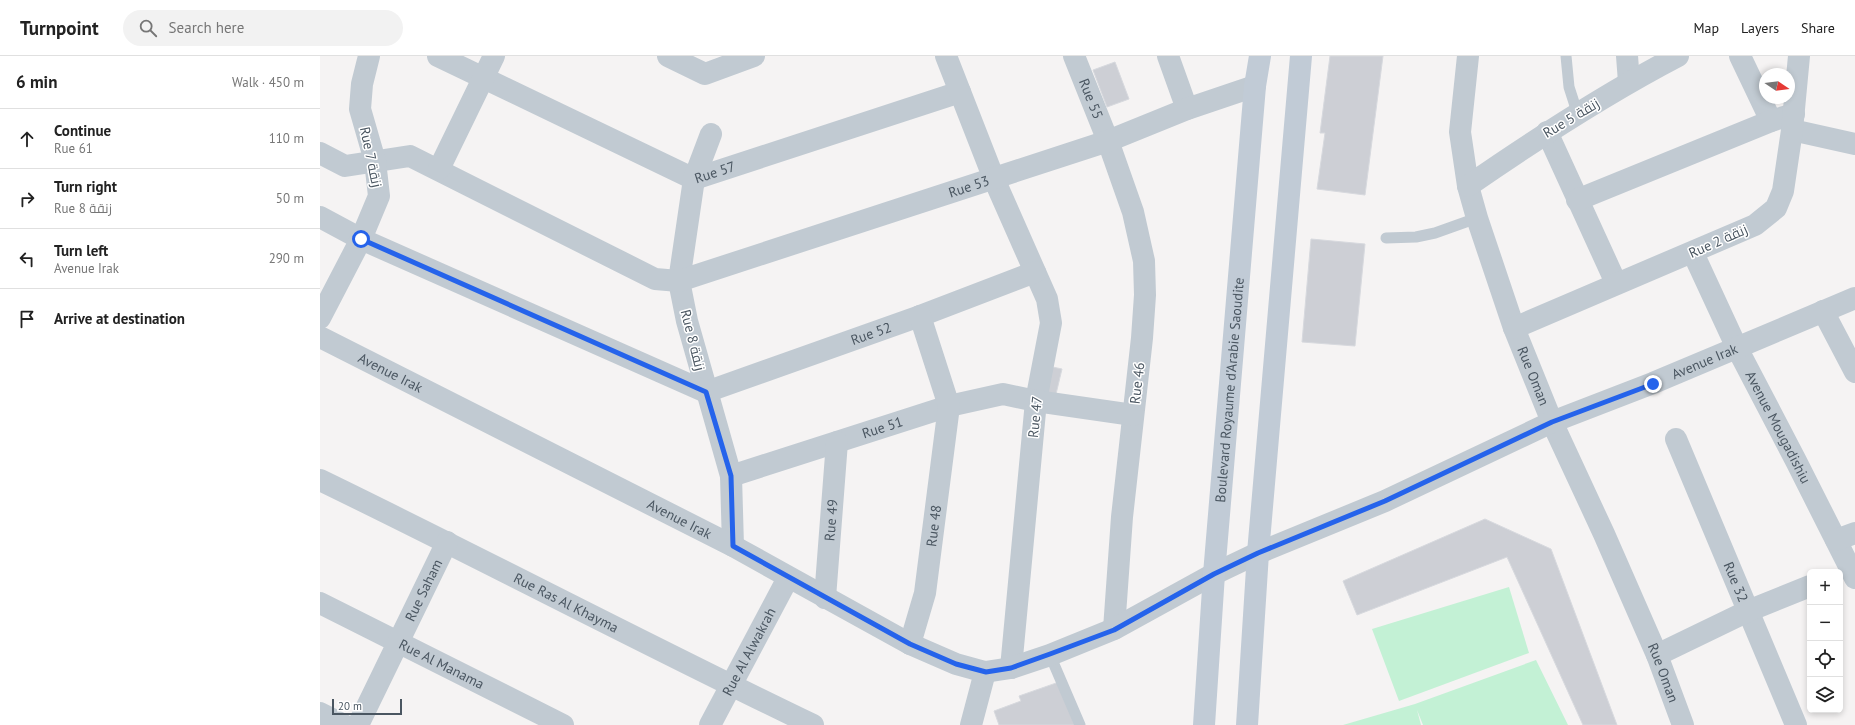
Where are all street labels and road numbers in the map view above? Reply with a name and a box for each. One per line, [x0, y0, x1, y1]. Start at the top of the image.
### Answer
street label: Rue 55 [1075, 76, 1107, 122]
street label: Rue 5 زنقة [1540, 94, 1602, 142]
street label: Rue 7 زنقة [356, 125, 386, 189]
street label: Rue 57 [692, 157, 738, 187]
street label: Rue 53 [946, 171, 992, 201]
street label: Rue 2 زنقة [1686, 220, 1750, 262]
street label: Boulevard Royaume d'Arabie Saoudite [1211, 277, 1248, 503]
street label: Rue 8 زنقة [677, 308, 709, 372]
street label: Rue 52 [848, 318, 894, 349]
street label: Avenue Irak [1669, 339, 1741, 383]
street label: Rue Oman [1513, 344, 1553, 408]
street label: Avenue Irak [355, 349, 426, 397]
street label: Rue 46 [1126, 361, 1148, 405]
street label: Avenue Mougadishiu [1742, 368, 1815, 486]
street label: Rue 47 [1024, 395, 1046, 439]
street label: Rue 51 [860, 412, 905, 442]
street label: Avenue Irak [644, 495, 715, 543]
street label: Rue 49 [820, 499, 842, 542]
street label: Rue 48 [922, 504, 945, 548]
street label: Rue Saham [401, 556, 446, 624]
street label: Rue 32 [1720, 559, 1752, 605]
street label: Rue Ras Al Khayma [511, 569, 622, 637]
street label: Rue Al Alwakrah [718, 604, 780, 699]
street label: Rue Al Manama [396, 635, 487, 693]
street label: Rue Oman [1644, 640, 1683, 705]

